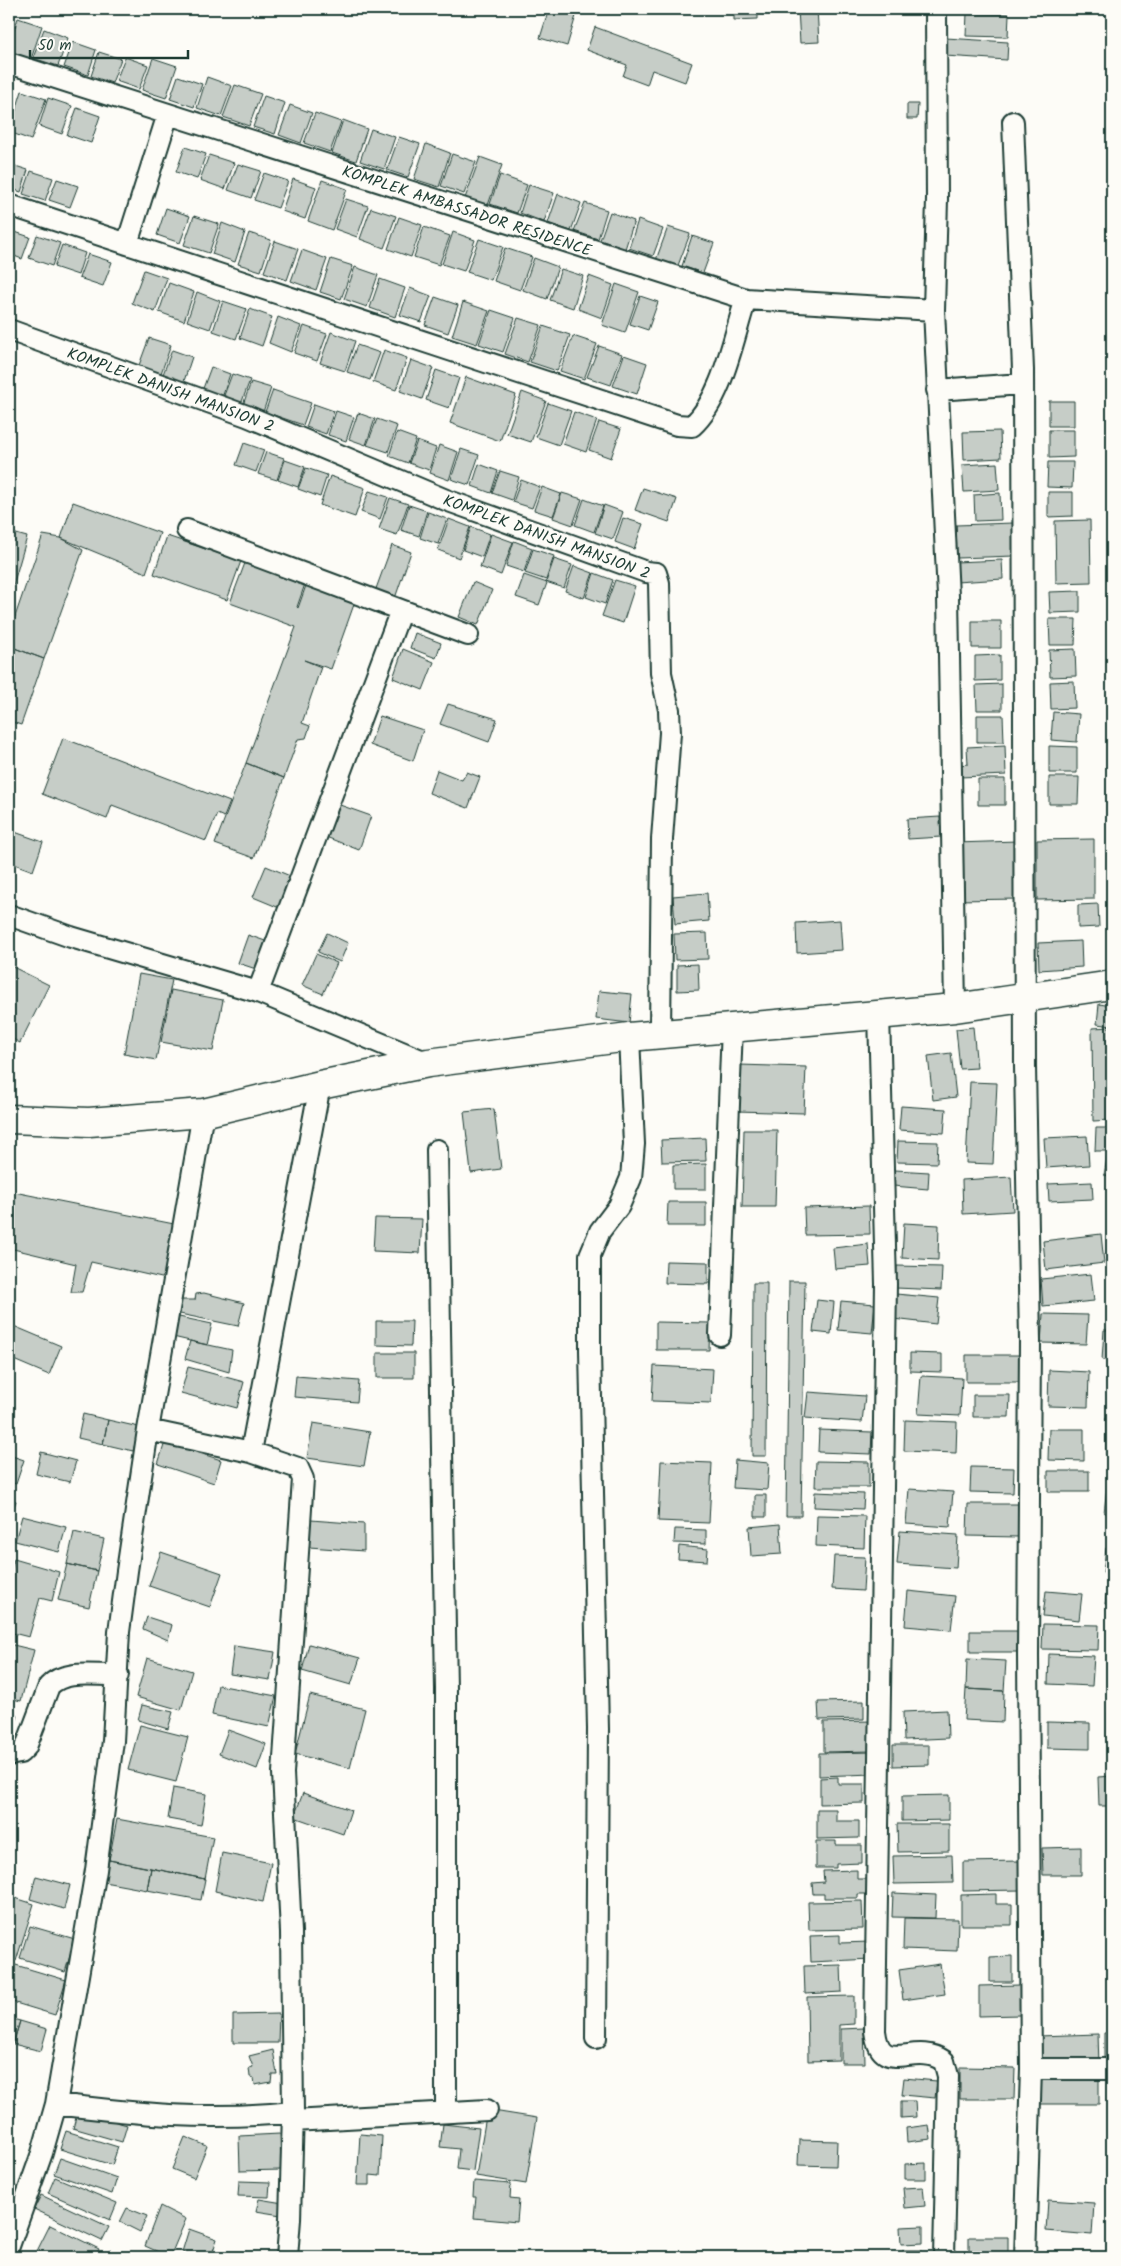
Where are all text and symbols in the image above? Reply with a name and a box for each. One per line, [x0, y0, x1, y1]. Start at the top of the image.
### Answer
scale bar [30, 28, 188, 60]
text: 50 m [38, 34, 72, 58]
street label: KOMPLEK AMBASSADOR RESIDENCE [339, 159, 595, 264]
street label: KOMPLEK DANISH MANSION 2 [63, 341, 278, 440]
street label: KOMPLEK DANISH MANSION 2 [439, 488, 654, 587]

